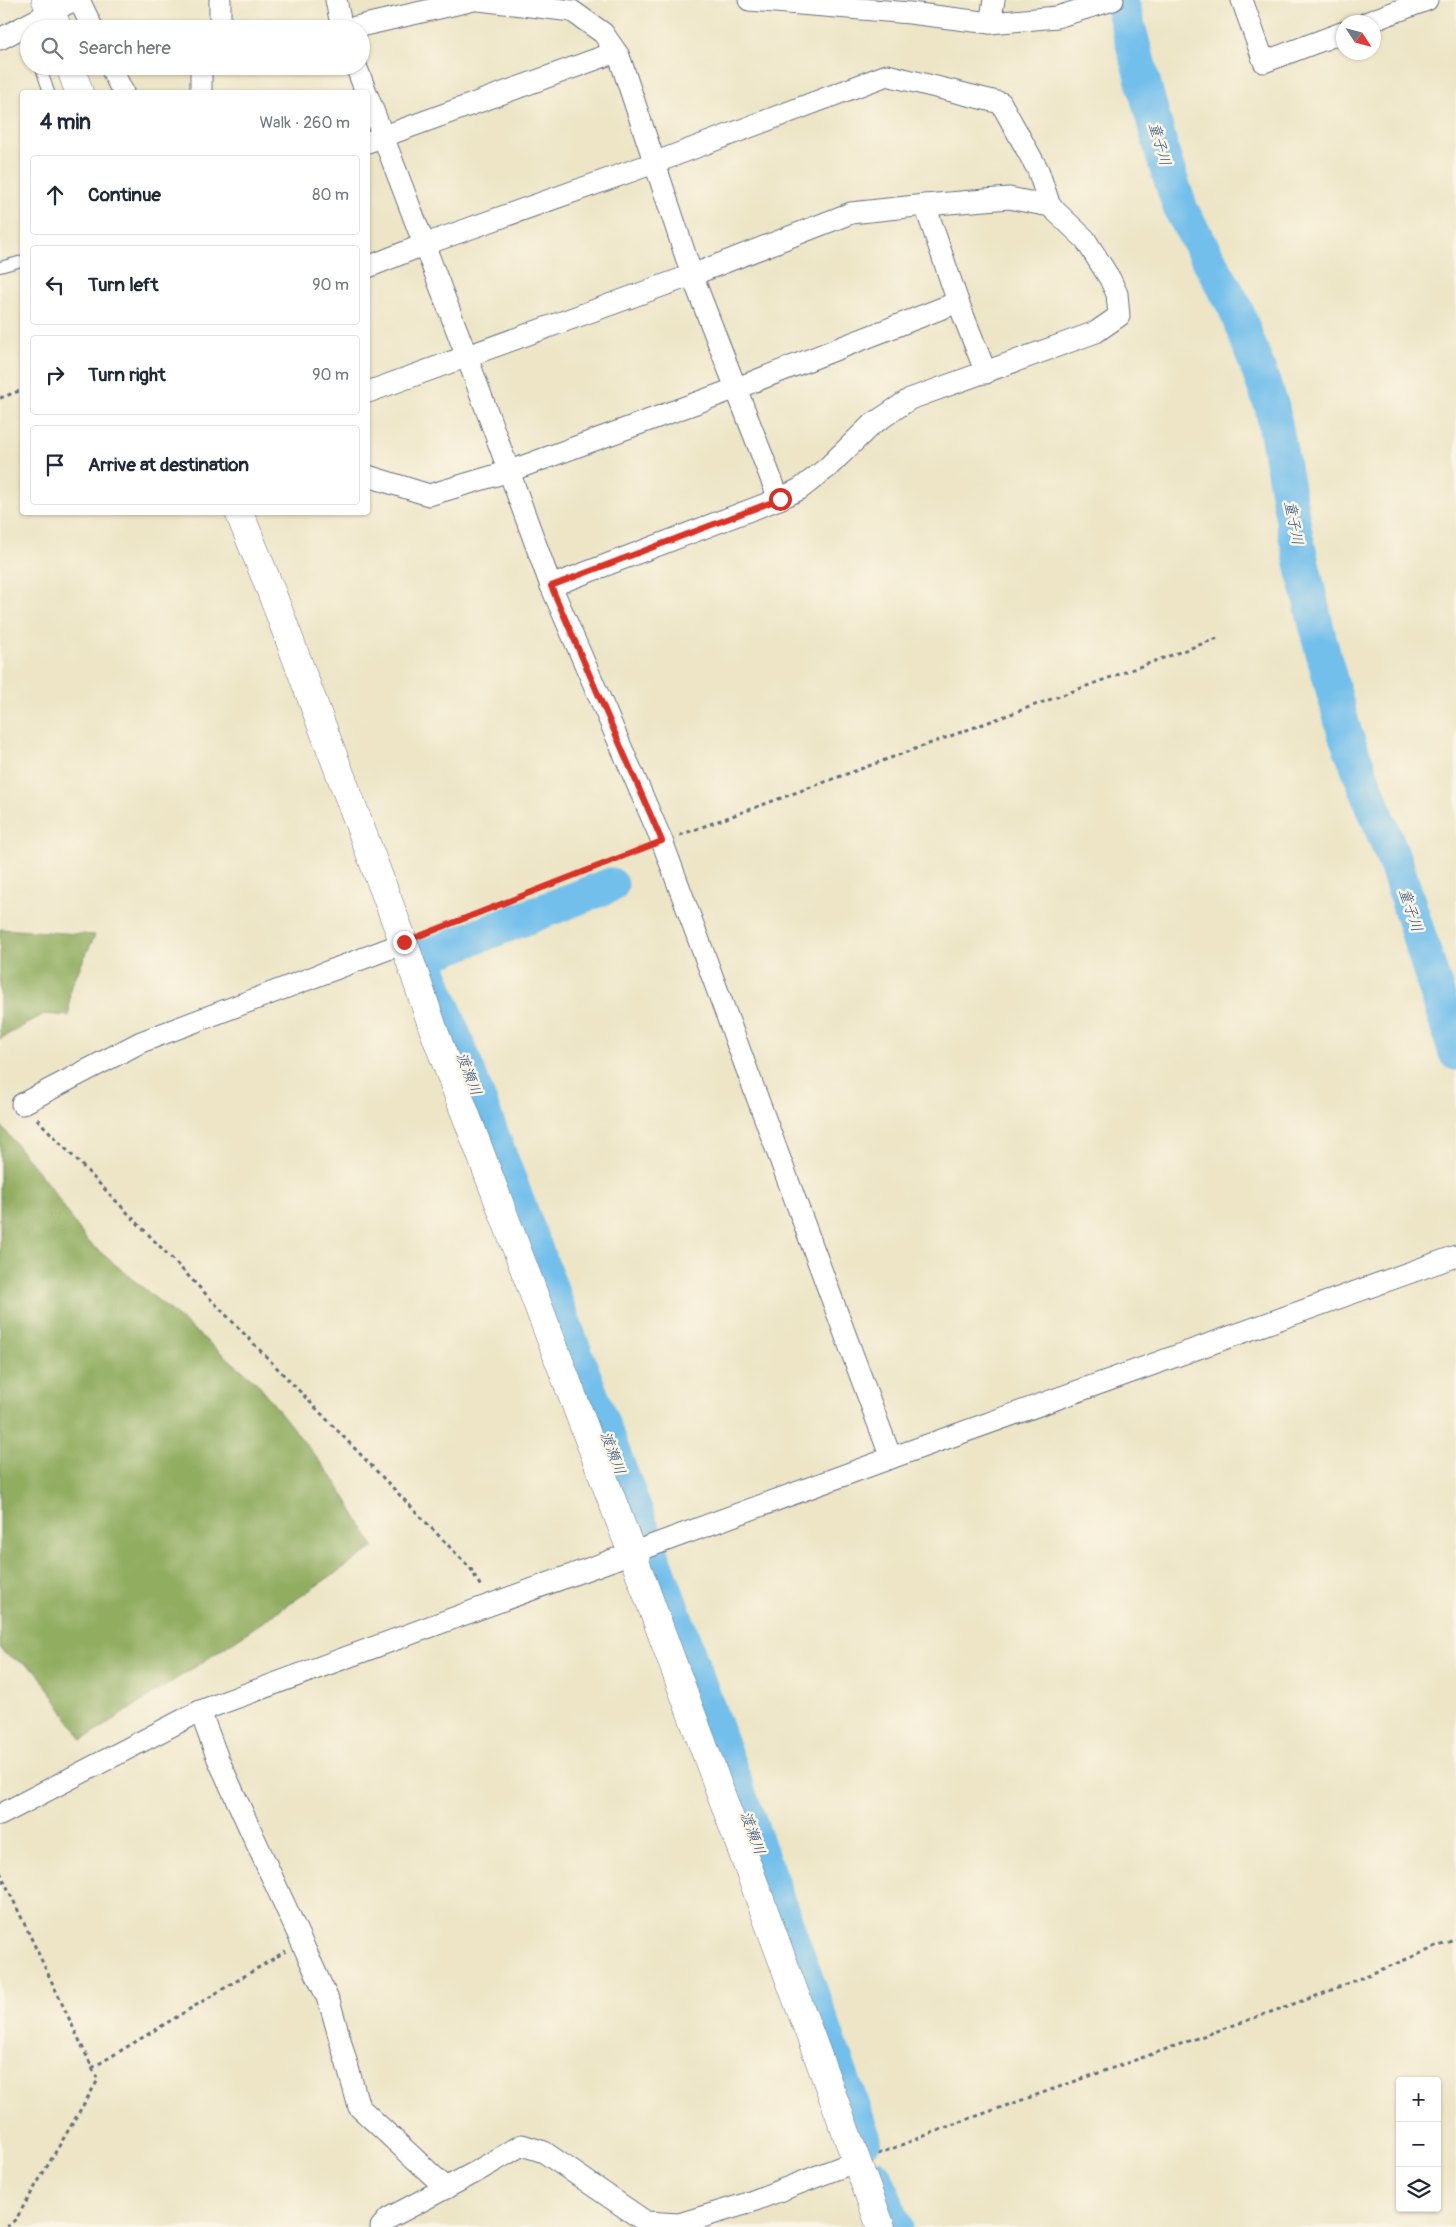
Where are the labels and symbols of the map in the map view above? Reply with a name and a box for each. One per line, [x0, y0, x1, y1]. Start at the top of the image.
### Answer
north arrow [1336, 15, 1381, 60]
water label: 童子川 [1144, 120, 1175, 168]
route start [769, 488, 792, 511]
water label: 童子川 [1280, 499, 1307, 547]
water label: 童子川 [1395, 886, 1427, 934]
route end [393, 931, 416, 954]
water label: 渡瀬川 [452, 1050, 485, 1099]
water label: 渡瀬川 [596, 1429, 629, 1478]
water label: 渡瀬川 [736, 1809, 769, 1858]

